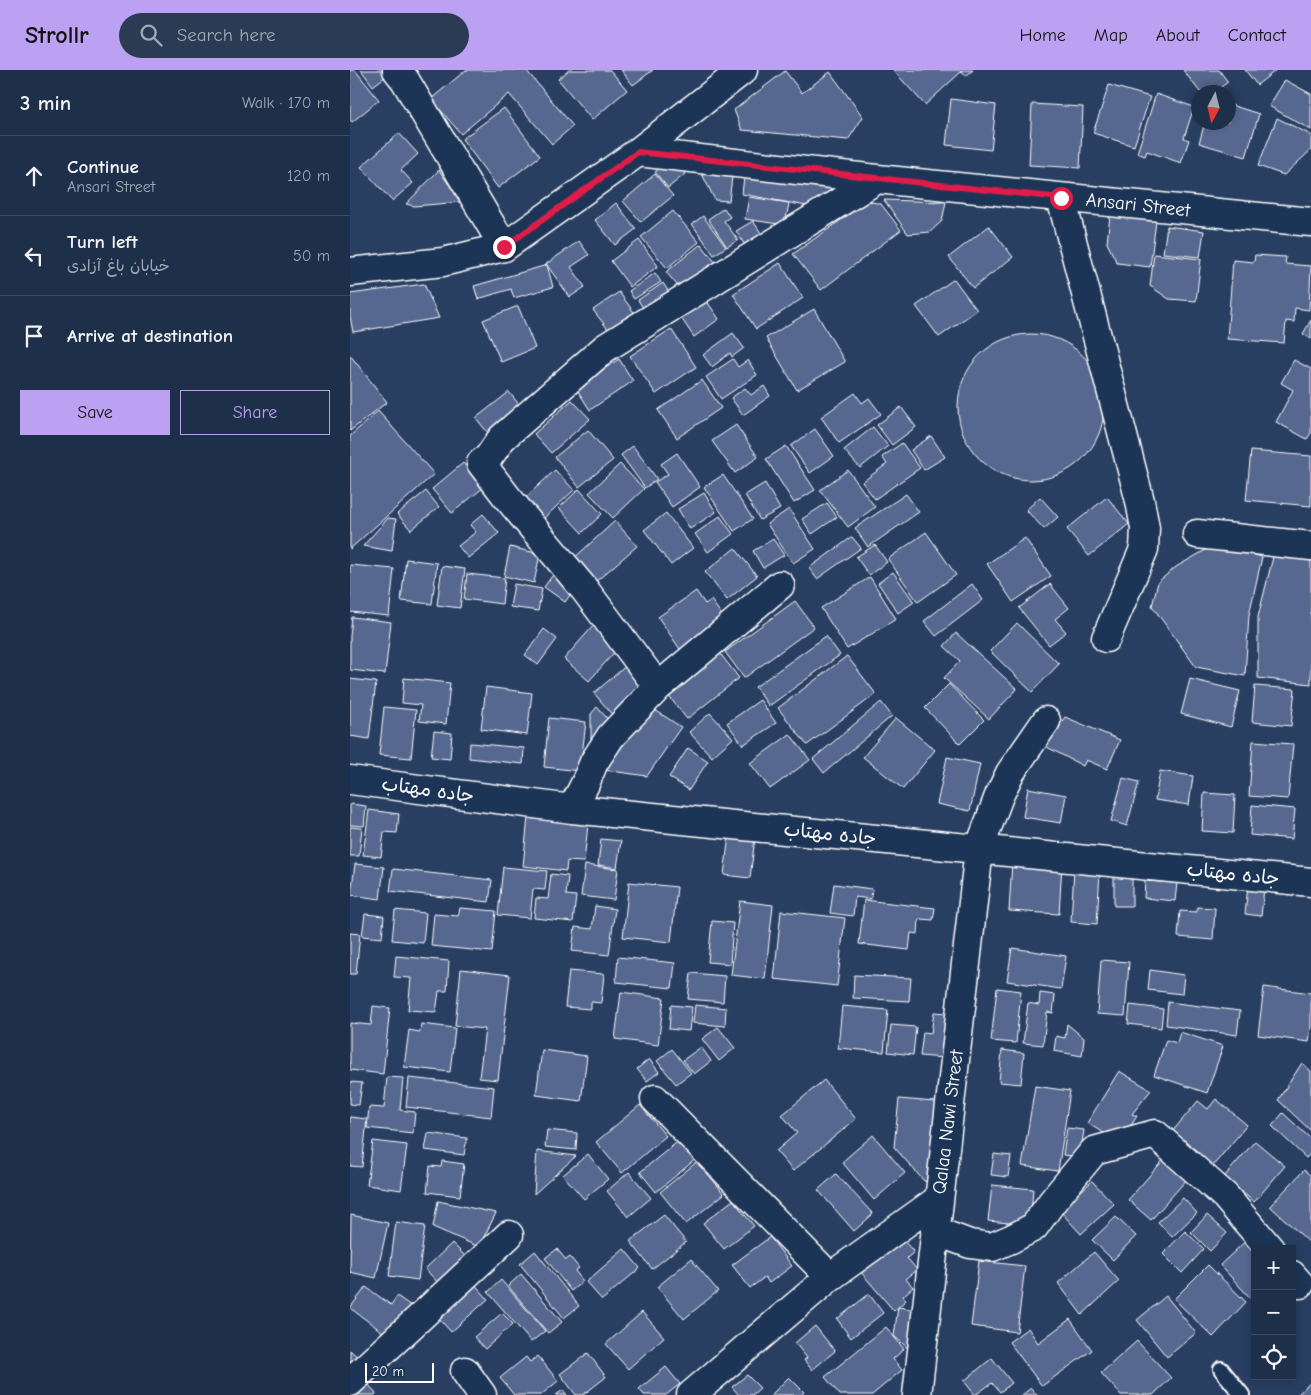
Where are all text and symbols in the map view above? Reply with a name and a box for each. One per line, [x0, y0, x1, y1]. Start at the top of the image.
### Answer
search box [119, 13, 469, 58]
text: Strollr [25, 21, 89, 49]
icon: search [137, 21, 165, 49]
text: Search here [177, 24, 276, 46]
text: Home [1019, 25, 1066, 46]
text: Map [1094, 25, 1128, 46]
text: About [1156, 25, 1200, 46]
text: Contact [1228, 25, 1286, 46]
north arrow [1191, 85, 1236, 130]
text: 3 min [20, 91, 71, 115]
text: Walk · 170 m [242, 94, 330, 112]
text: Continue [67, 156, 139, 178]
icon: ahead [20, 162, 48, 190]
text: 120 m [287, 167, 330, 185]
text: Ansari Street [67, 178, 155, 196]
route start [1050, 187, 1073, 210]
street label: Ansari Street [1085, 189, 1192, 221]
text: Turn left [67, 231, 138, 253]
route end [493, 236, 516, 259]
icon: left [20, 242, 48, 270]
text: 50 m [293, 247, 330, 265]
text: خیابان باغ آزادی [67, 257, 170, 275]
icon: arrive [20, 322, 48, 350]
text: Arrive at destination [67, 325, 233, 347]
button: Save [20, 390, 170, 435]
button: Share [180, 390, 330, 435]
street label: جاده مهتاب [380, 773, 476, 807]
street label: جاده مهتاب [783, 818, 877, 850]
street label: جاده مهتاب [1186, 858, 1280, 890]
street label: Qalaa Nawi Street [928, 1048, 968, 1195]
map controls [1251, 1245, 1296, 1380]
button: + [1251, 1245, 1296, 1290]
button: − [1251, 1290, 1296, 1335]
button: locate [1251, 1335, 1296, 1380]
scale bar [365, 1360, 434, 1383]
text: 20 m [372, 1363, 404, 1380]

